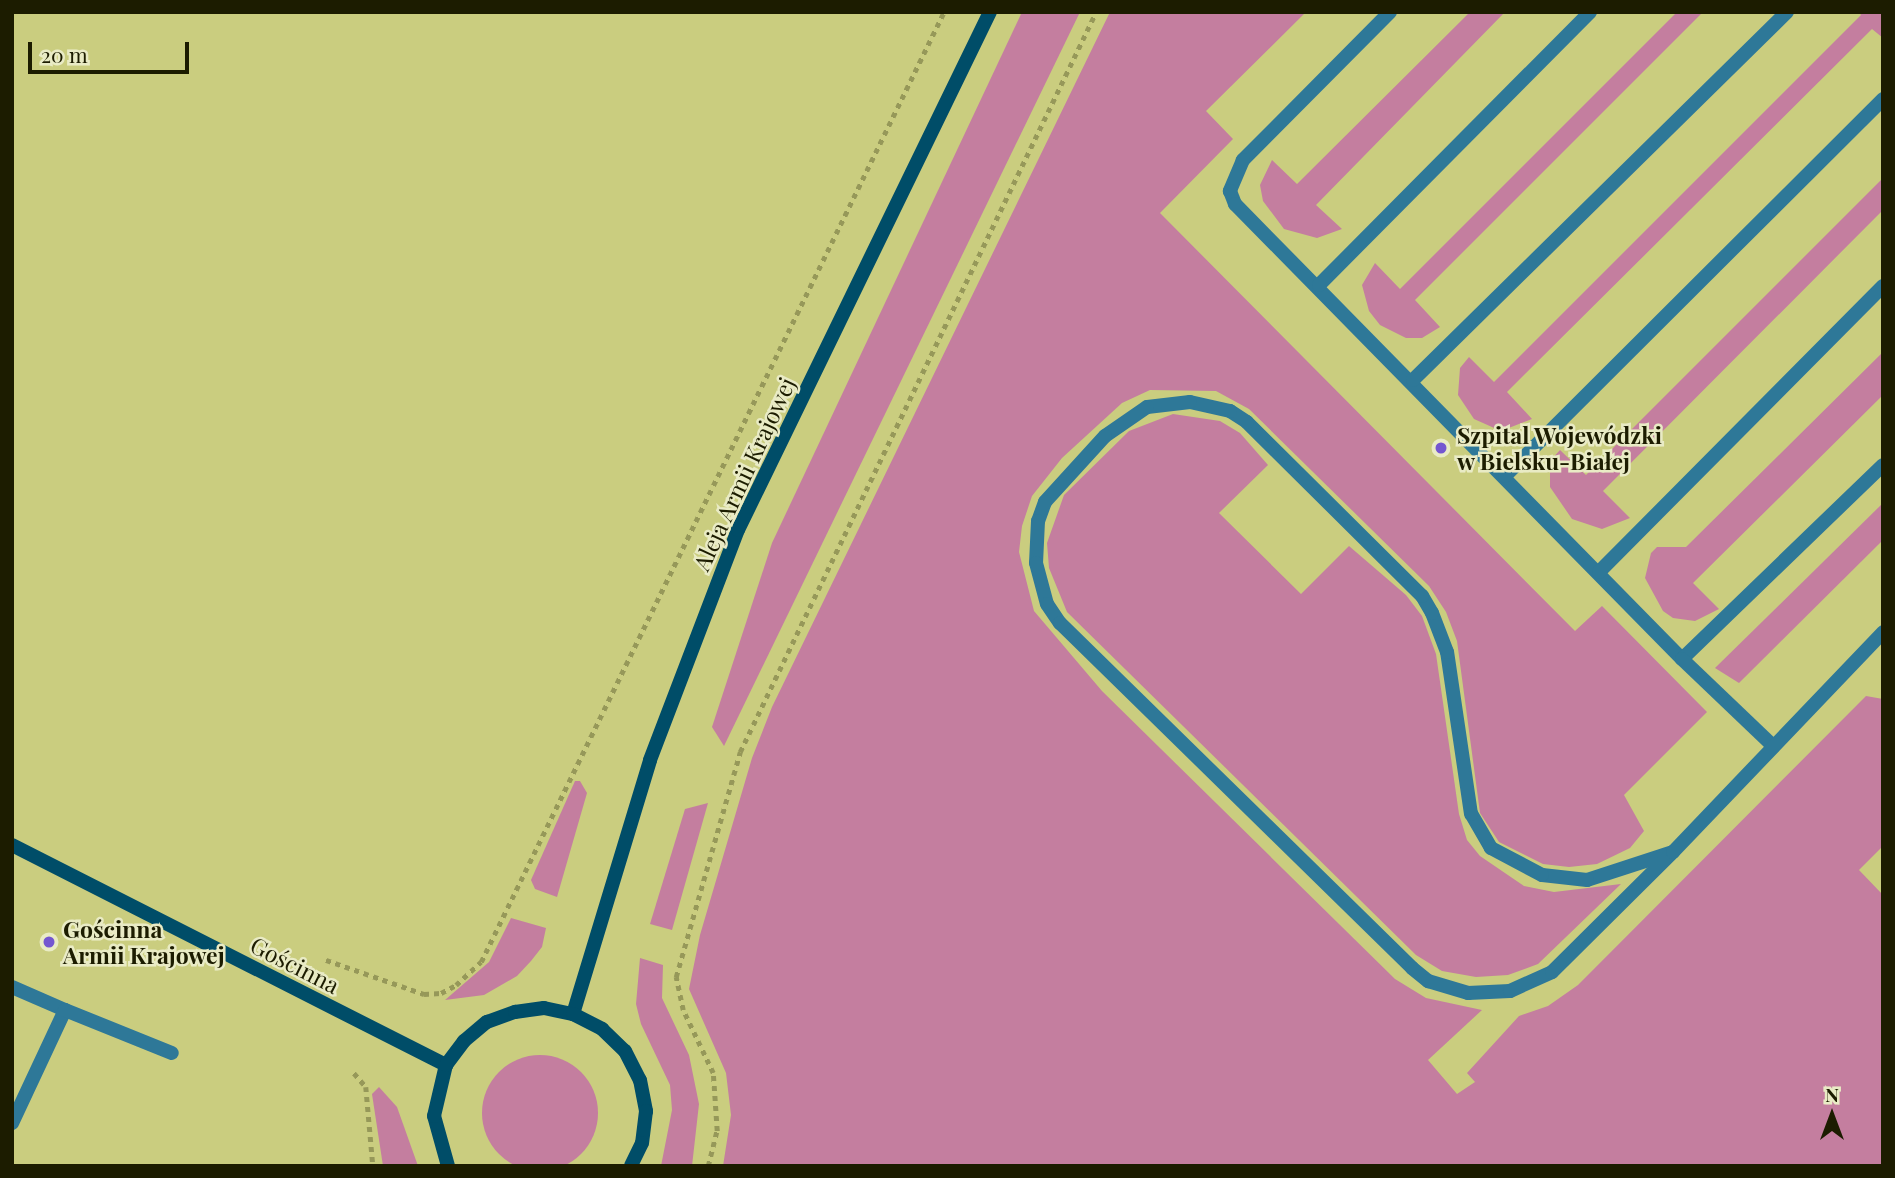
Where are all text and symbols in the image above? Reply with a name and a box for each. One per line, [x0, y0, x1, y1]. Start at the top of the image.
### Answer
scale bar [32, 28, 192, 72]
text: 20 m [41, 40, 88, 68]
street label: Aleja Armii Krajowej [687, 373, 801, 575]
place label: Szpital Wojewódzki w Bielsku-Białej [1457, 421, 1663, 475]
marker: Szpital Wojewódzki w Bielsku-Białej [1431, 438, 1451, 458]
place label: Gościnna Armii Krajowej [63, 915, 225, 969]
street label: Gościnna [246, 931, 344, 999]
marker: Gościnna Armii Krajowej [41, 934, 57, 950]
north arrow [1797, 1080, 1867, 1150]
text: N [1825, 1081, 1839, 1107]

